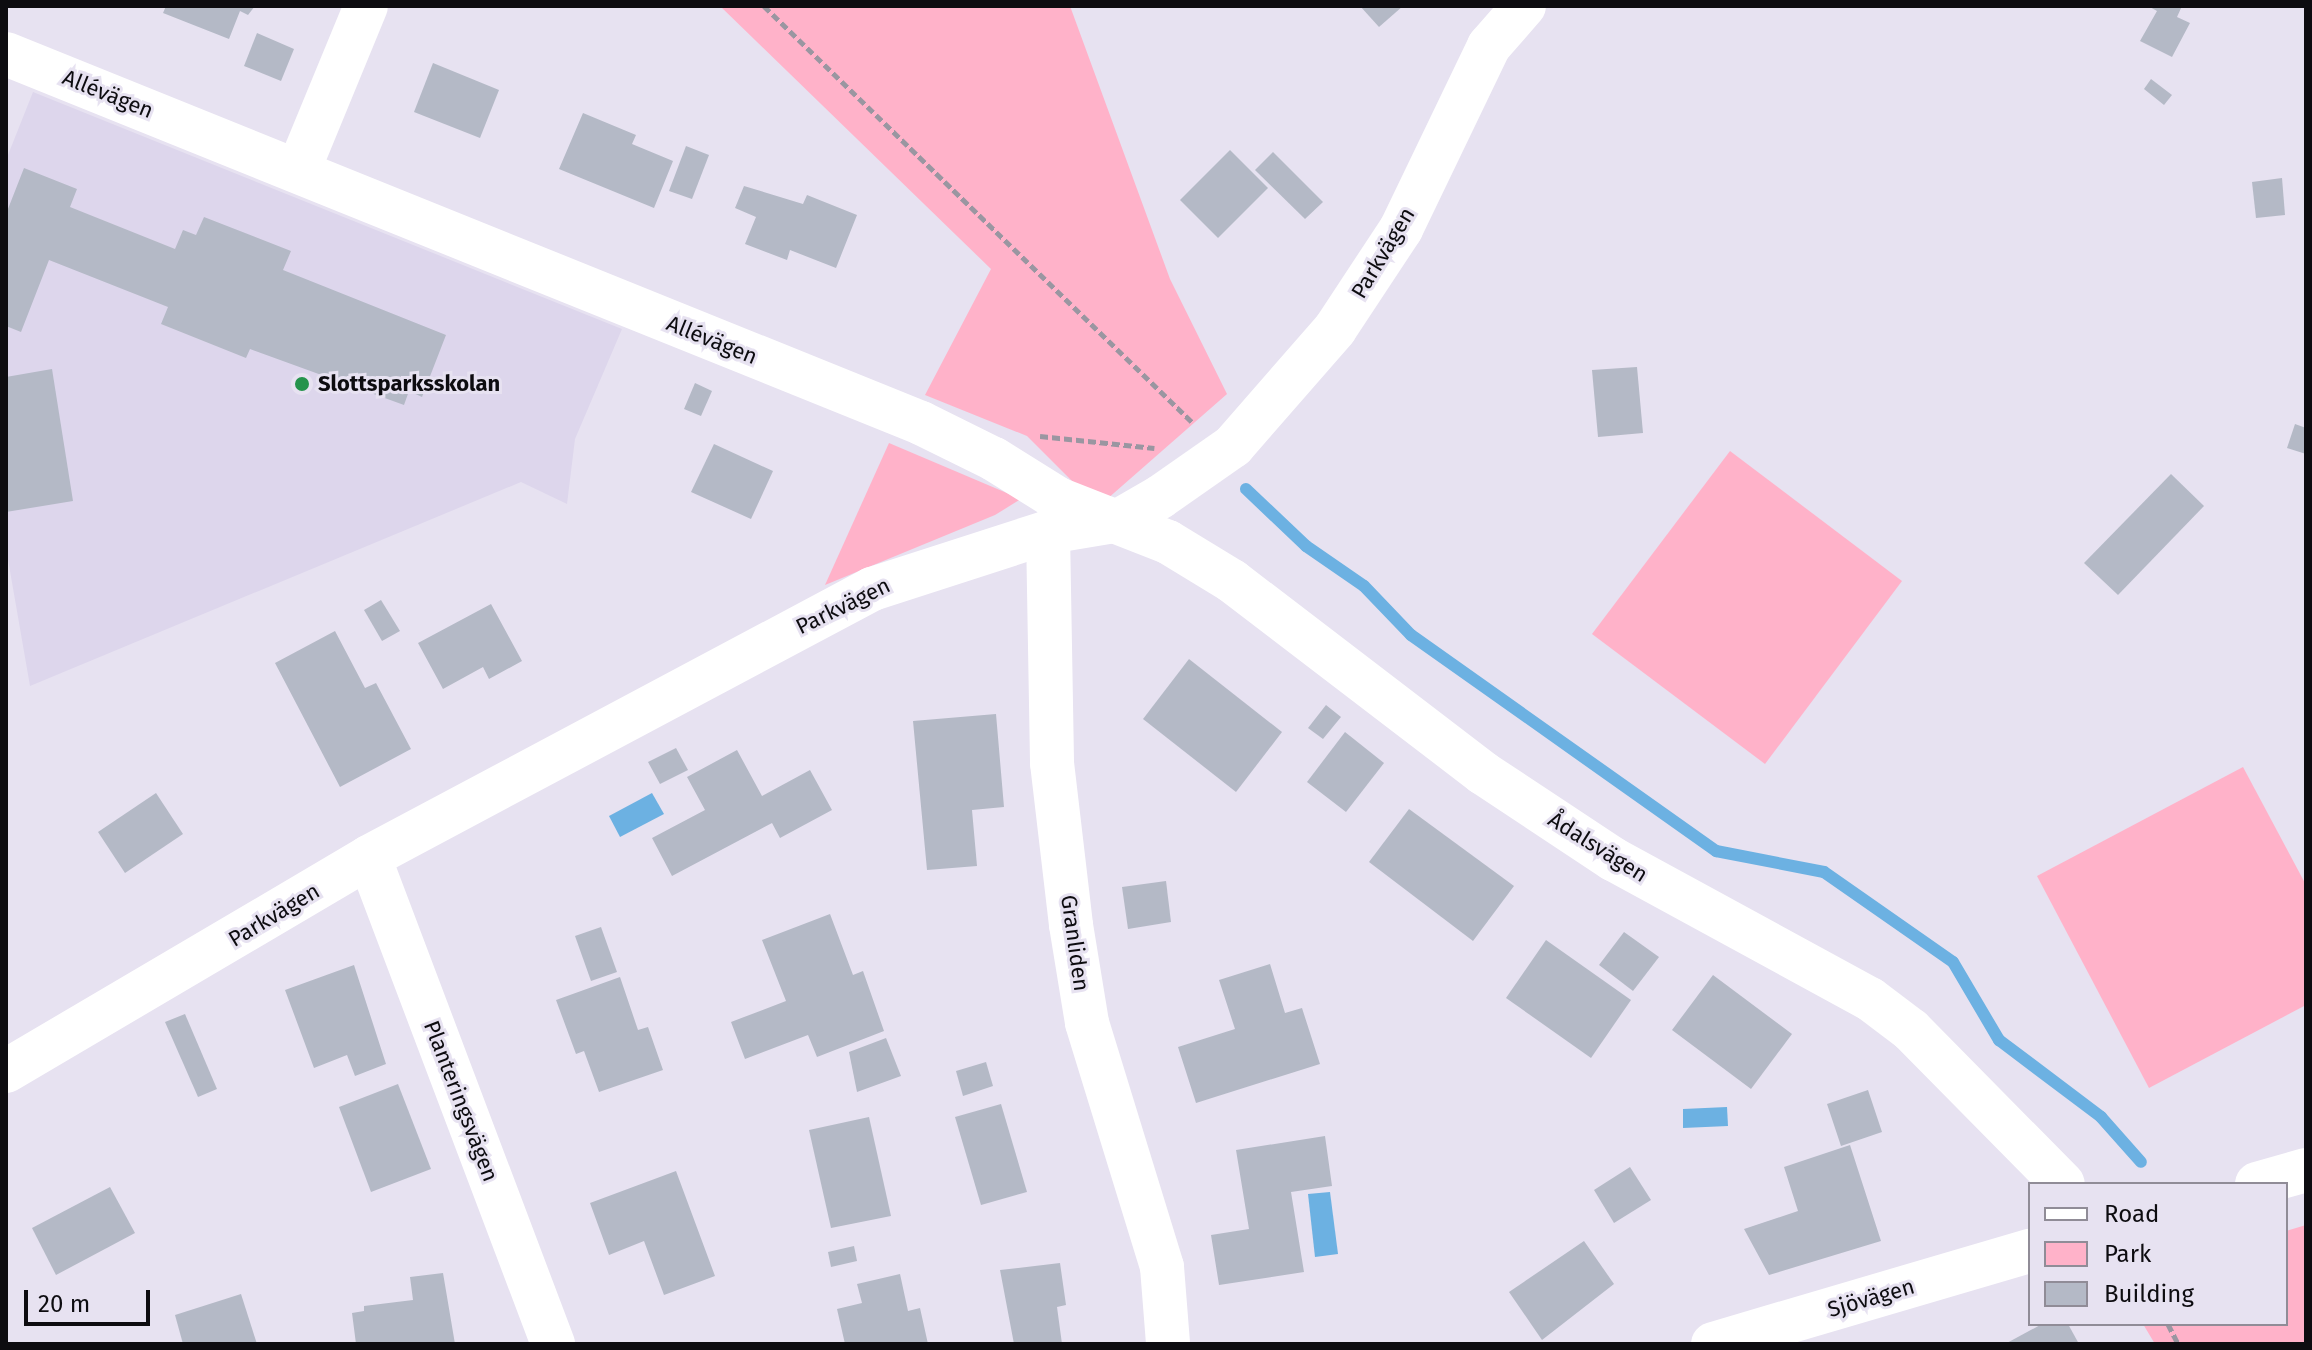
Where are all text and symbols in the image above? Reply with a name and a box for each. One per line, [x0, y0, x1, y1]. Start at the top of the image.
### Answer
street label: Allévägen [59, 64, 157, 124]
street label: Parkvägen [1346, 203, 1420, 303]
street label: Allévägen [663, 310, 761, 370]
place label: Slottsparksskolan [318, 371, 500, 397]
marker: Slottsparksskolan [293, 375, 311, 393]
street label: Parkvägen [792, 572, 894, 640]
street label: Ådalsvägen [1543, 806, 1653, 888]
street label: Parkvägen [224, 878, 324, 952]
street label: Granliden [1055, 893, 1095, 993]
street label: Planteringsvägen [418, 1017, 504, 1185]
legend [2028, 1182, 2288, 1326]
text: Road [2104, 1200, 2159, 1228]
text: Park [2104, 1240, 2151, 1268]
street label: Sjövägen [1825, 1273, 1917, 1323]
scale bar [28, 1274, 154, 1324]
text: Building [2104, 1280, 2194, 1308]
text: 20 m [38, 1290, 90, 1318]

